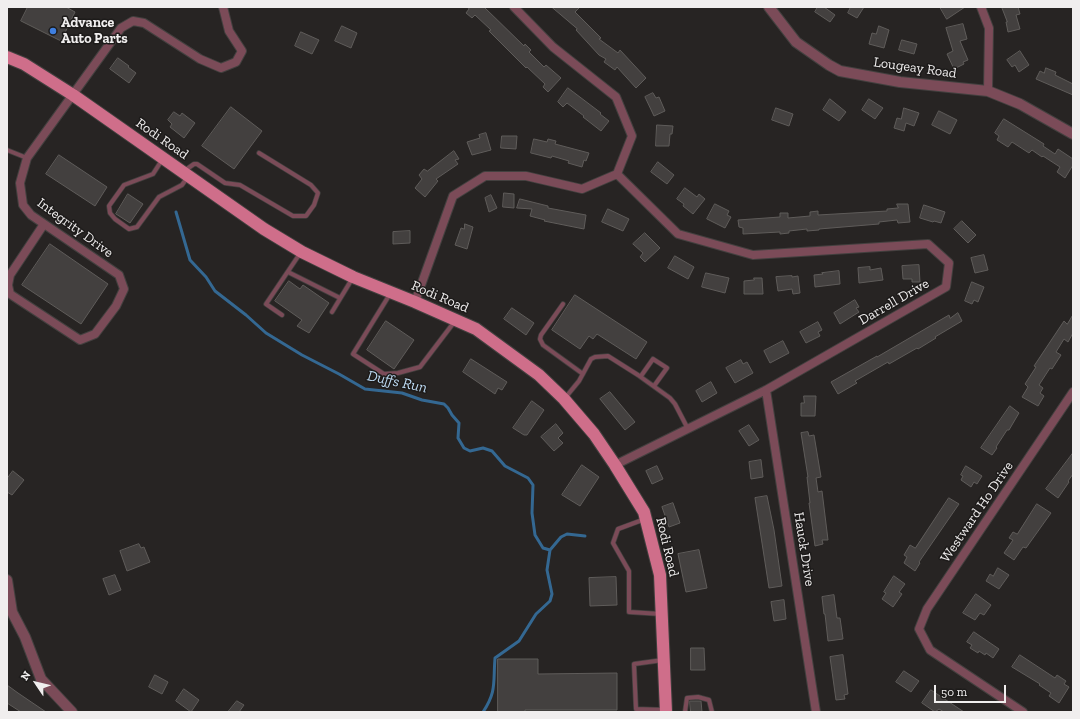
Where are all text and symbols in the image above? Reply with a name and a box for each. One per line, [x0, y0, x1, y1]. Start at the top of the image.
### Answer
place label: Advance Auto Parts [61, 15, 128, 48]
marker: Advance Auto Parts [48, 26, 58, 36]
street label: Lougeay Road [872, 54, 958, 82]
street label: Rodi Road [132, 115, 192, 163]
street label: Integrity Drive [34, 195, 116, 261]
street label: Darrell Drive [856, 275, 932, 329]
street label: Rodi Road [409, 277, 471, 317]
water label: Duffs Run [365, 367, 429, 397]
street label: Westward Ho Drive [937, 458, 1017, 566]
street label: Hauck Drive [790, 511, 818, 587]
street label: Rodi Road [652, 516, 682, 578]
north arrow [16, 663, 56, 703]
text: N [18, 669, 33, 683]
scale bar [936, 677, 1008, 703]
text: 50 m [941, 685, 967, 699]

